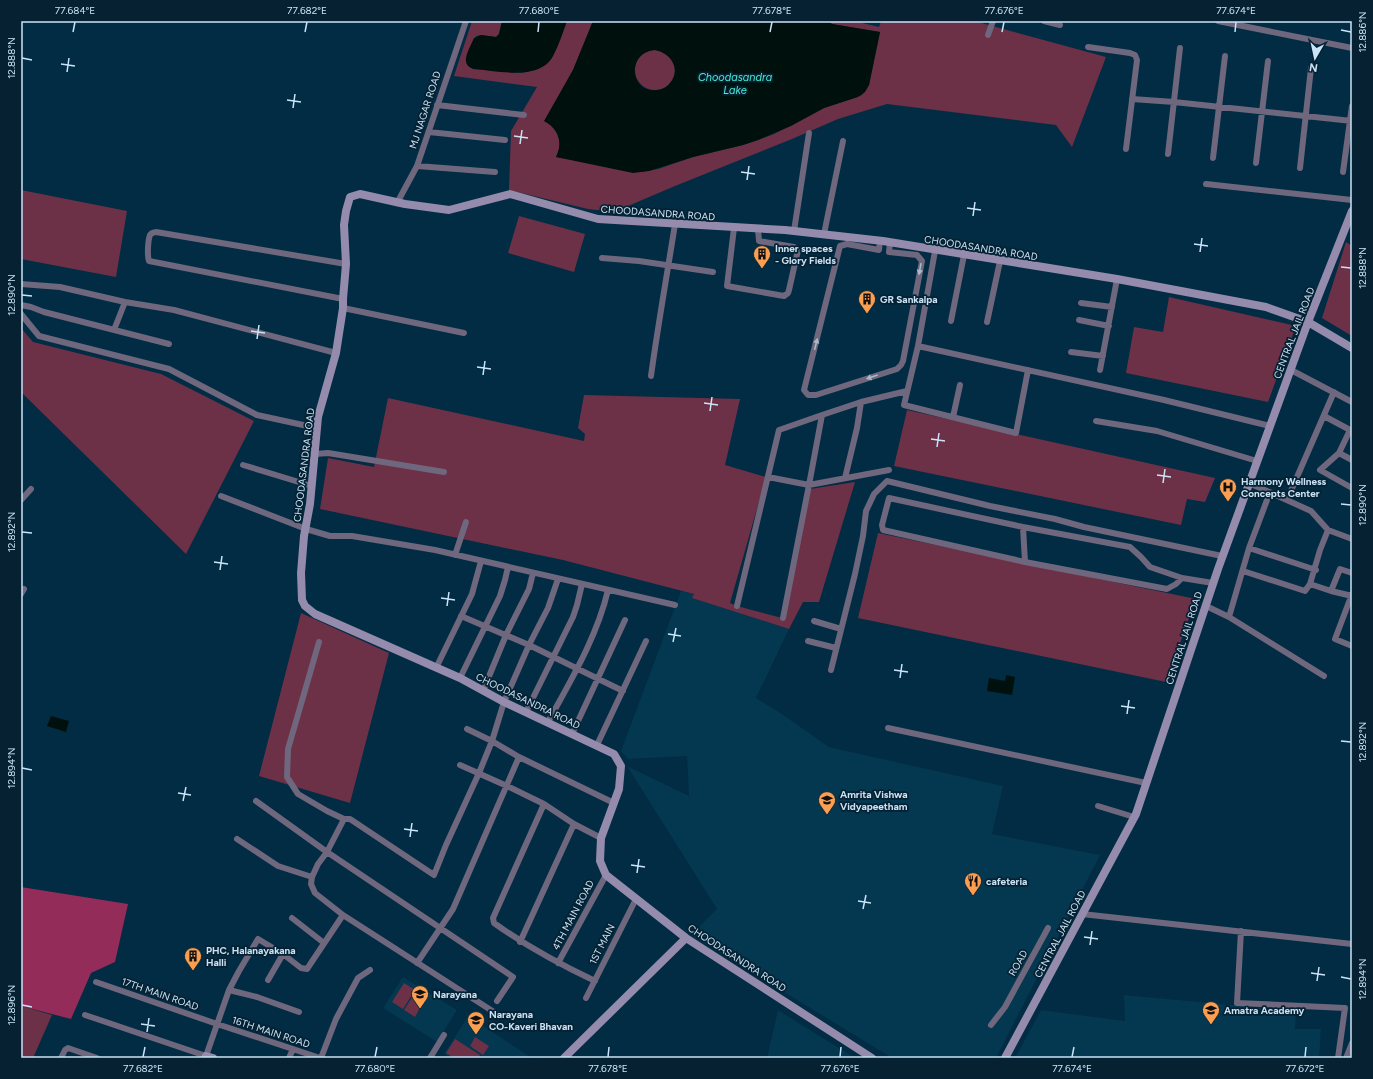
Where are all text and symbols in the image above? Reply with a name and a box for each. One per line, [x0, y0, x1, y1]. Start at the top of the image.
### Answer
text: 77.684°E [55, 4, 95, 17]
text: 77.682°E [287, 4, 327, 17]
text: 77.680°E [519, 4, 559, 17]
text: 77.678°E [752, 4, 792, 17]
text: 77.676°E [984, 4, 1024, 17]
text: 77.674°E [1216, 4, 1256, 17]
text: 12.886°N [1356, 11, 1369, 53]
text: 12.888°N [5, 37, 18, 79]
north arrow [1295, 38, 1335, 78]
text: N [1308, 60, 1319, 74]
street label: MJ NAGAR ROAD [406, 69, 444, 151]
water label: Choodasandra Lake [698, 71, 773, 97]
street label: CHOODASANDRA ROAD [600, 203, 716, 223]
street label: CHOODASANDRA ROAD [923, 233, 1039, 263]
place label: Inner spaces - Glory Fields [775, 242, 836, 267]
building icon: Inner spaces - Glory Fields [752, 244, 772, 269]
text: 12.888°N [1356, 247, 1369, 289]
one-way arrow [917, 263, 923, 275]
text: 12.890°N [5, 274, 18, 316]
street label: CENTRAL JAIL ROAD [1271, 285, 1318, 381]
building icon: GR Sankalpa [857, 289, 877, 314]
place label: GR Sankalpa [880, 293, 938, 306]
one-way arrow [813, 338, 819, 350]
one-way arrow [866, 374, 878, 380]
street label: CHOODASANDRA ROAD [291, 407, 317, 523]
place label: Harmony Wellness Concepts Center [1241, 475, 1327, 500]
hospital icon: Harmony Wellness Concepts Center [1218, 477, 1238, 502]
text: 12.890°N [1356, 484, 1369, 526]
text: 12.892°N [5, 512, 18, 552]
street label: CENTRAL JAIL ROAD [1163, 590, 1205, 686]
street label: CHOODASANDRA ROAD [474, 670, 582, 732]
text: 12.892°N [1356, 722, 1369, 762]
text: 12.894°N [5, 747, 18, 789]
place label: Amrita Vishwa Vidyapeetham [840, 788, 908, 813]
school or university icon: Amrita Vishwa Vidyapeetham [817, 790, 837, 815]
restaurant icon: cafeteria [963, 871, 983, 896]
place label: cafeteria [986, 875, 1027, 888]
street label: 4TH MAIN ROAD [549, 878, 597, 952]
street label: CENTRAL JAIL ROAD [1031, 888, 1089, 980]
street label: 1ST MAIN [586, 921, 618, 967]
street label: CHOODASANDRA ROAD [685, 921, 789, 995]
place label: PHC, Halanayakana Halli [206, 944, 296, 969]
building icon: PHC, Halanayakana Halli [183, 946, 203, 971]
street label: ROAD [1006, 948, 1030, 978]
text: 12.894°N [1356, 958, 1369, 1000]
street label: 17TH MAIN ROAD [120, 975, 200, 1013]
school or university icon: Narayana [410, 984, 430, 1009]
text: 12.896°N [5, 985, 18, 1025]
place label: Narayana [433, 988, 477, 1001]
school or university icon: Amatra Academy [1201, 1000, 1221, 1025]
place label: Amatra Academy [1224, 1004, 1305, 1017]
place label: Narayana CO-Kaveri Bhavan [489, 1008, 573, 1033]
school or university icon: Narayana CO-Kaveri Bhavan [466, 1010, 486, 1035]
street label: 16TH MAIN ROAD [230, 1013, 312, 1051]
text: 77.682°E [123, 1062, 163, 1075]
text: 77.680°E [355, 1062, 395, 1075]
text: 77.678°E [588, 1062, 628, 1075]
text: 77.676°E [820, 1062, 860, 1075]
text: 77.674°E [1052, 1062, 1092, 1075]
text: 77.672°E [1285, 1062, 1325, 1075]

